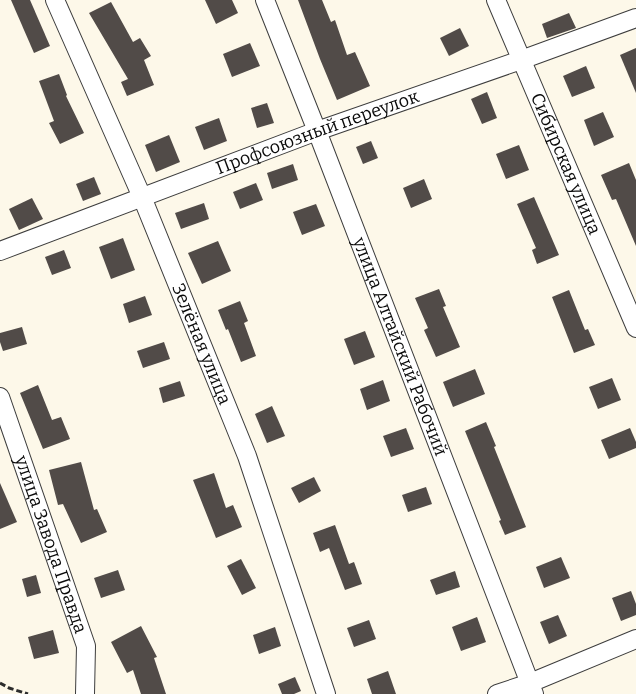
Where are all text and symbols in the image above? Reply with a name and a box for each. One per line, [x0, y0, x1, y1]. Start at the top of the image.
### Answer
street label: Профсоюзный переулок [213, 85, 422, 179]
street label: Сибирская улица [526, 90, 606, 238]
street label: улица Алтайский Рабочий [348, 233, 452, 459]
street label: Зелёная улица [167, 280, 236, 408]
street label: улица Завода Правда [10, 452, 92, 636]

